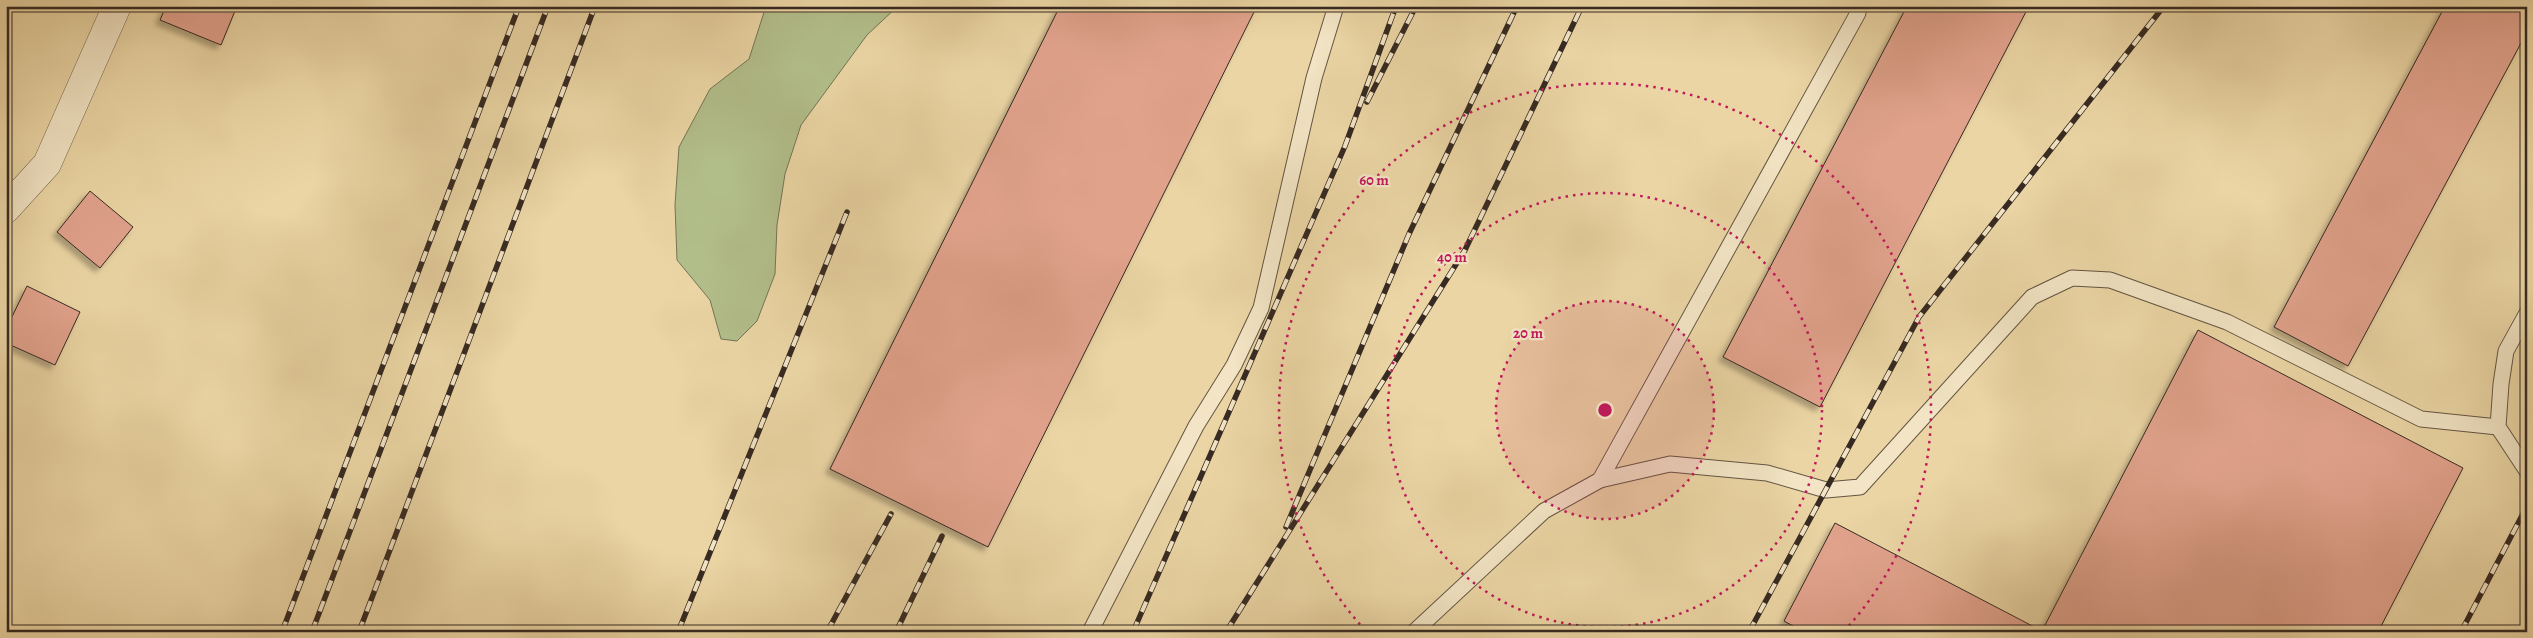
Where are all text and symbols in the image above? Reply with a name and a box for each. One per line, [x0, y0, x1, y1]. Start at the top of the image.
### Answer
text: 60 m [1359, 170, 1389, 190]
text: 40 m [1437, 247, 1467, 267]
text: 20 m [1513, 323, 1543, 343]
centre of rings [1596, 401, 1614, 419]

